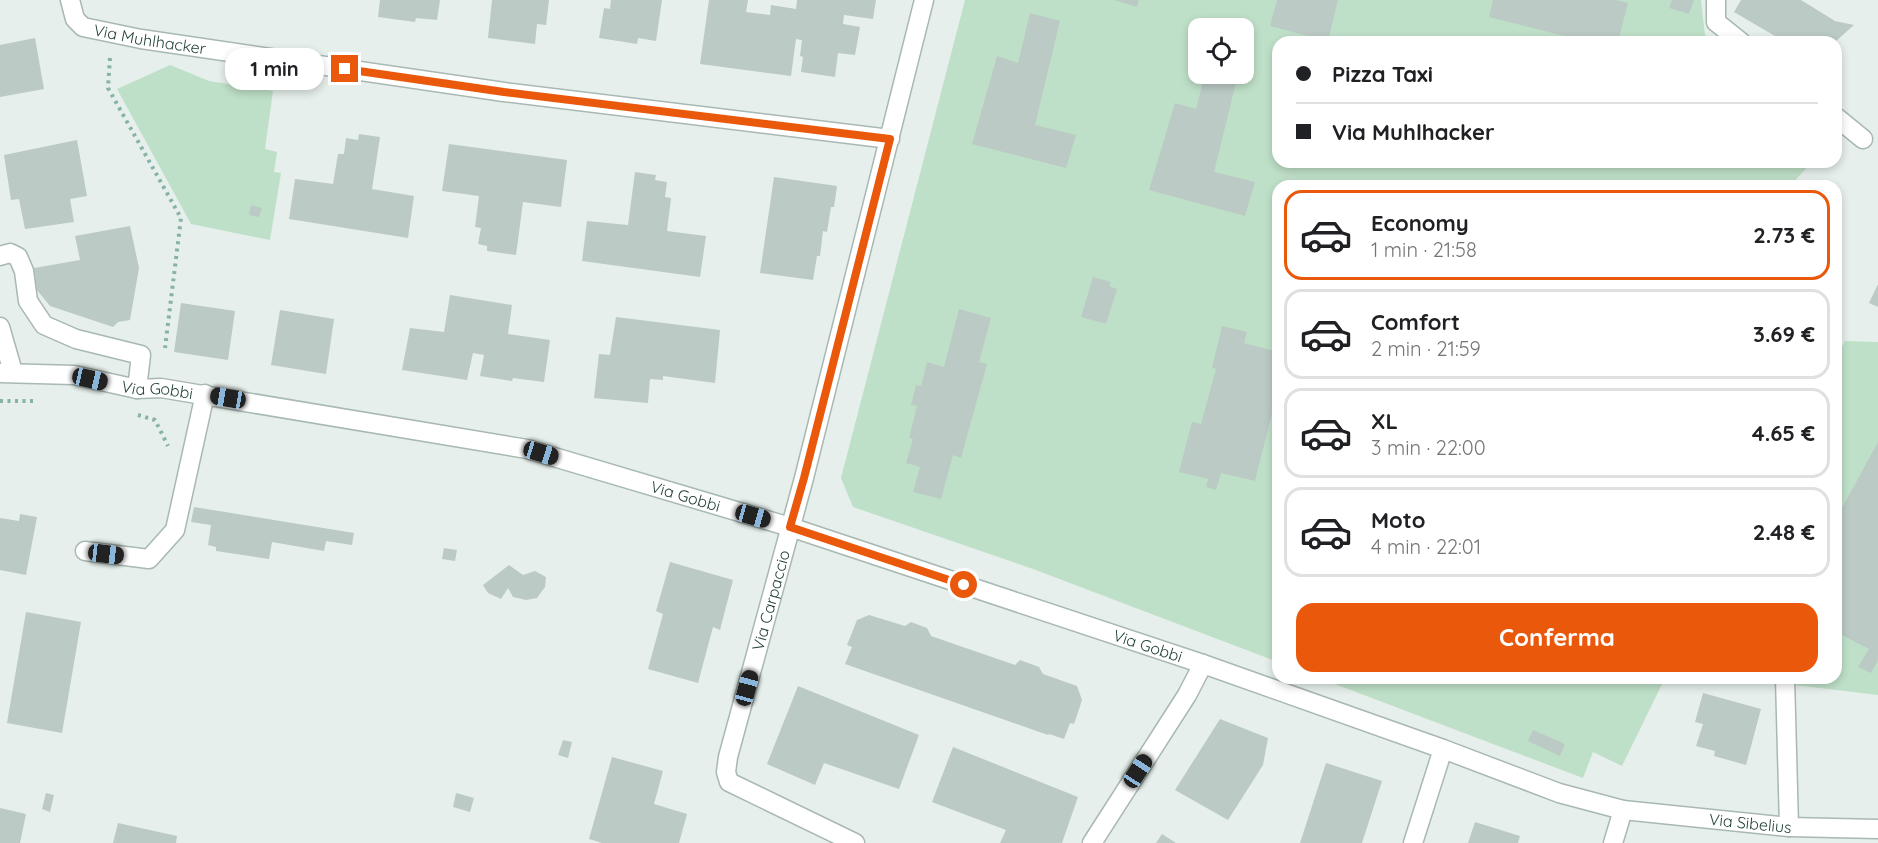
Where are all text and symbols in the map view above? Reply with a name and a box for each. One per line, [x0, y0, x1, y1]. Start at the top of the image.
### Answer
map controls [1188, 18, 1254, 84]
button: locate [1188, 18, 1254, 84]
street label: Via Muhlhacker [92, 19, 207, 58]
callout: 1 min [225, 48, 324, 90]
route end [331, 55, 358, 82]
text: 1 min [250, 56, 299, 81]
text: Pizza Taxi [1332, 60, 1433, 88]
text: Via Muhlhacker [1332, 118, 1495, 146]
icon: car [1299, 208, 1353, 262]
text: Economy [1371, 209, 1469, 237]
text: 2.73 € [1753, 221, 1815, 249]
text: 1 min · 21:58 [1371, 237, 1477, 262]
icon: car [1299, 307, 1353, 361]
text: Comfort [1371, 308, 1460, 336]
text: 3.69 € [1753, 320, 1815, 348]
text: 2 min · 21:59 [1371, 336, 1481, 361]
car [70, 366, 110, 392]
street label: Via Gobbi [120, 376, 195, 403]
car [209, 386, 247, 410]
icon: car [1299, 406, 1353, 460]
text: XL [1371, 407, 1398, 435]
text: 4.65 € [1752, 419, 1815, 447]
text: 3 min · 22:00 [1371, 435, 1486, 460]
car [521, 439, 561, 467]
street label: Via Gobbi [648, 476, 723, 516]
car [733, 502, 773, 530]
icon: car [1299, 505, 1353, 559]
text: Moto [1371, 506, 1425, 534]
text: 2.48 € [1753, 518, 1815, 546]
text: 4 min · 22:01 [1371, 534, 1481, 559]
car [87, 543, 125, 565]
street label: Via Carpaccio [747, 548, 794, 653]
route start [950, 571, 977, 598]
button: Conferma [1296, 603, 1818, 672]
street label: Via Gobbi [1111, 625, 1185, 667]
car [734, 668, 760, 708]
car [1121, 751, 1155, 791]
street label: Via Sibelius [1708, 809, 1793, 837]

